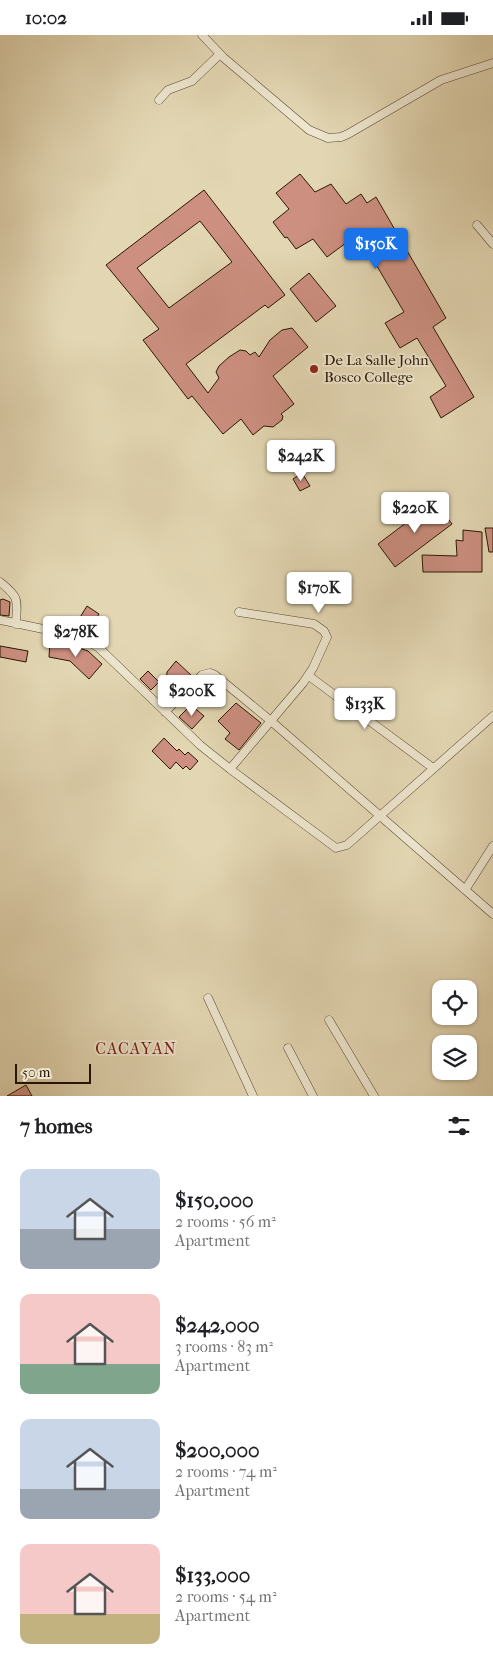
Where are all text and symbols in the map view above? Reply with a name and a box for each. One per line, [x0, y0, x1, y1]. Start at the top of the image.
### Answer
text: 10:02 [25, 7, 67, 29]
pin: $150K [341, 227, 411, 270]
text: $150K [355, 234, 397, 253]
place label: De La Salle John Bosco College [324, 351, 429, 386]
marker: De La Salle John Bosco College [308, 363, 320, 375]
pin: $242K [266, 439, 336, 482]
text: $242K [278, 446, 324, 465]
pin: $220K [380, 491, 450, 534]
text: $220K [392, 498, 438, 517]
pin: $170K [284, 571, 354, 614]
text: $170K [298, 578, 340, 597]
pin: $278K [41, 615, 111, 658]
text: $278K [54, 622, 98, 641]
pin: $200K [157, 675, 227, 717]
text: $200K [169, 681, 215, 700]
pin: $133K [330, 687, 400, 730]
text: $133K [345, 694, 385, 713]
map controls [432, 980, 477, 1080]
button: locate [432, 980, 477, 1025]
button: layers [432, 1035, 477, 1080]
district label: CACAYAN [95, 1039, 177, 1058]
scale bar [15, 1061, 91, 1084]
text: 50 m [22, 1064, 50, 1081]
icon: filters [445, 1112, 473, 1140]
text: 7 homes [20, 1114, 92, 1138]
text: $150,000 [175, 1188, 254, 1212]
icon: home [60, 1189, 120, 1249]
text: 2 rooms · 56 m² [175, 1212, 276, 1231]
text: Apartment [175, 1231, 250, 1250]
text: $242,000 [175, 1313, 260, 1337]
icon: home [60, 1314, 120, 1374]
text: 3 rooms · 83 m² [175, 1337, 273, 1356]
text: Apartment [175, 1356, 250, 1375]
text: $200,000 [175, 1438, 260, 1462]
icon: home [60, 1439, 120, 1499]
text: 2 rooms · 74 m² [175, 1462, 277, 1481]
text: Apartment [175, 1481, 250, 1500]
text: $133,000 [175, 1563, 250, 1587]
icon: home [60, 1564, 120, 1624]
text: 2 rooms · 54 m² [175, 1587, 276, 1606]
text: Apartment [175, 1606, 250, 1625]

